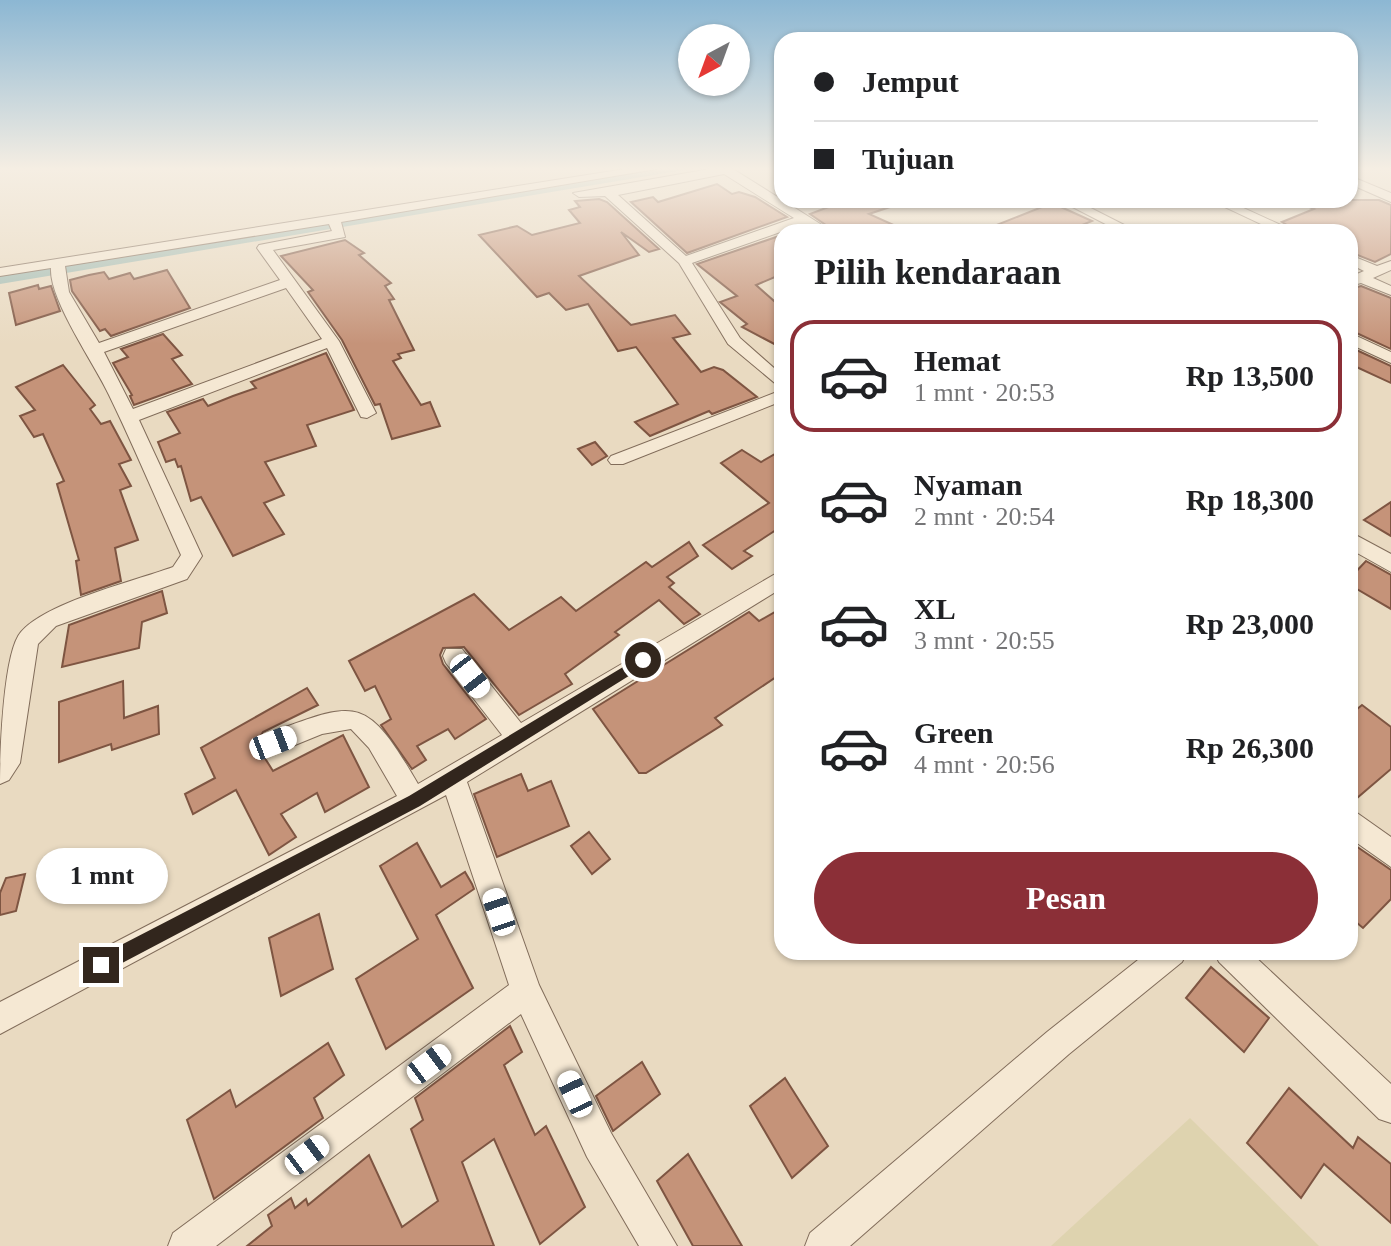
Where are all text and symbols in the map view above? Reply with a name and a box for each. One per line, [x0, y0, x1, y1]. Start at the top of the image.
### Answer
north arrow [678, 24, 750, 96]
map controls [678, 24, 750, 96]
text: Jemput [862, 65, 959, 98]
text: Tujuan [862, 142, 954, 175]
text: Pilih kendaraan [814, 252, 1061, 292]
icon: car [818, 340, 890, 412]
text: Hemat [914, 344, 1001, 377]
text: Rp 13,500 [1186, 359, 1314, 392]
text: 1 mnt · 20:53 [914, 378, 1055, 407]
icon: car [818, 464, 890, 536]
text: Nyaman [914, 468, 1022, 501]
text: Rp 18,300 [1186, 483, 1314, 516]
text: 2 mnt · 20:54 [914, 502, 1055, 531]
icon: car [818, 588, 890, 660]
text: XL [914, 592, 956, 625]
text: Rp 23,000 [1186, 607, 1314, 640]
text: 3 mnt · 20:55 [914, 626, 1055, 655]
route start [625, 642, 661, 678]
car [446, 650, 494, 702]
icon: car [818, 712, 890, 784]
text: Green [914, 716, 993, 749]
car [246, 723, 300, 763]
text: Rp 26,300 [1186, 731, 1314, 764]
text: 4 mnt · 20:56 [914, 750, 1055, 779]
callout: 1 mnt [35, 849, 167, 905]
button: Pesan [814, 852, 1318, 944]
text: 1 mnt [70, 861, 134, 890]
car [480, 885, 518, 939]
route end [83, 947, 119, 983]
car [403, 1040, 455, 1088]
car [554, 1067, 596, 1121]
car [281, 1131, 333, 1179]

